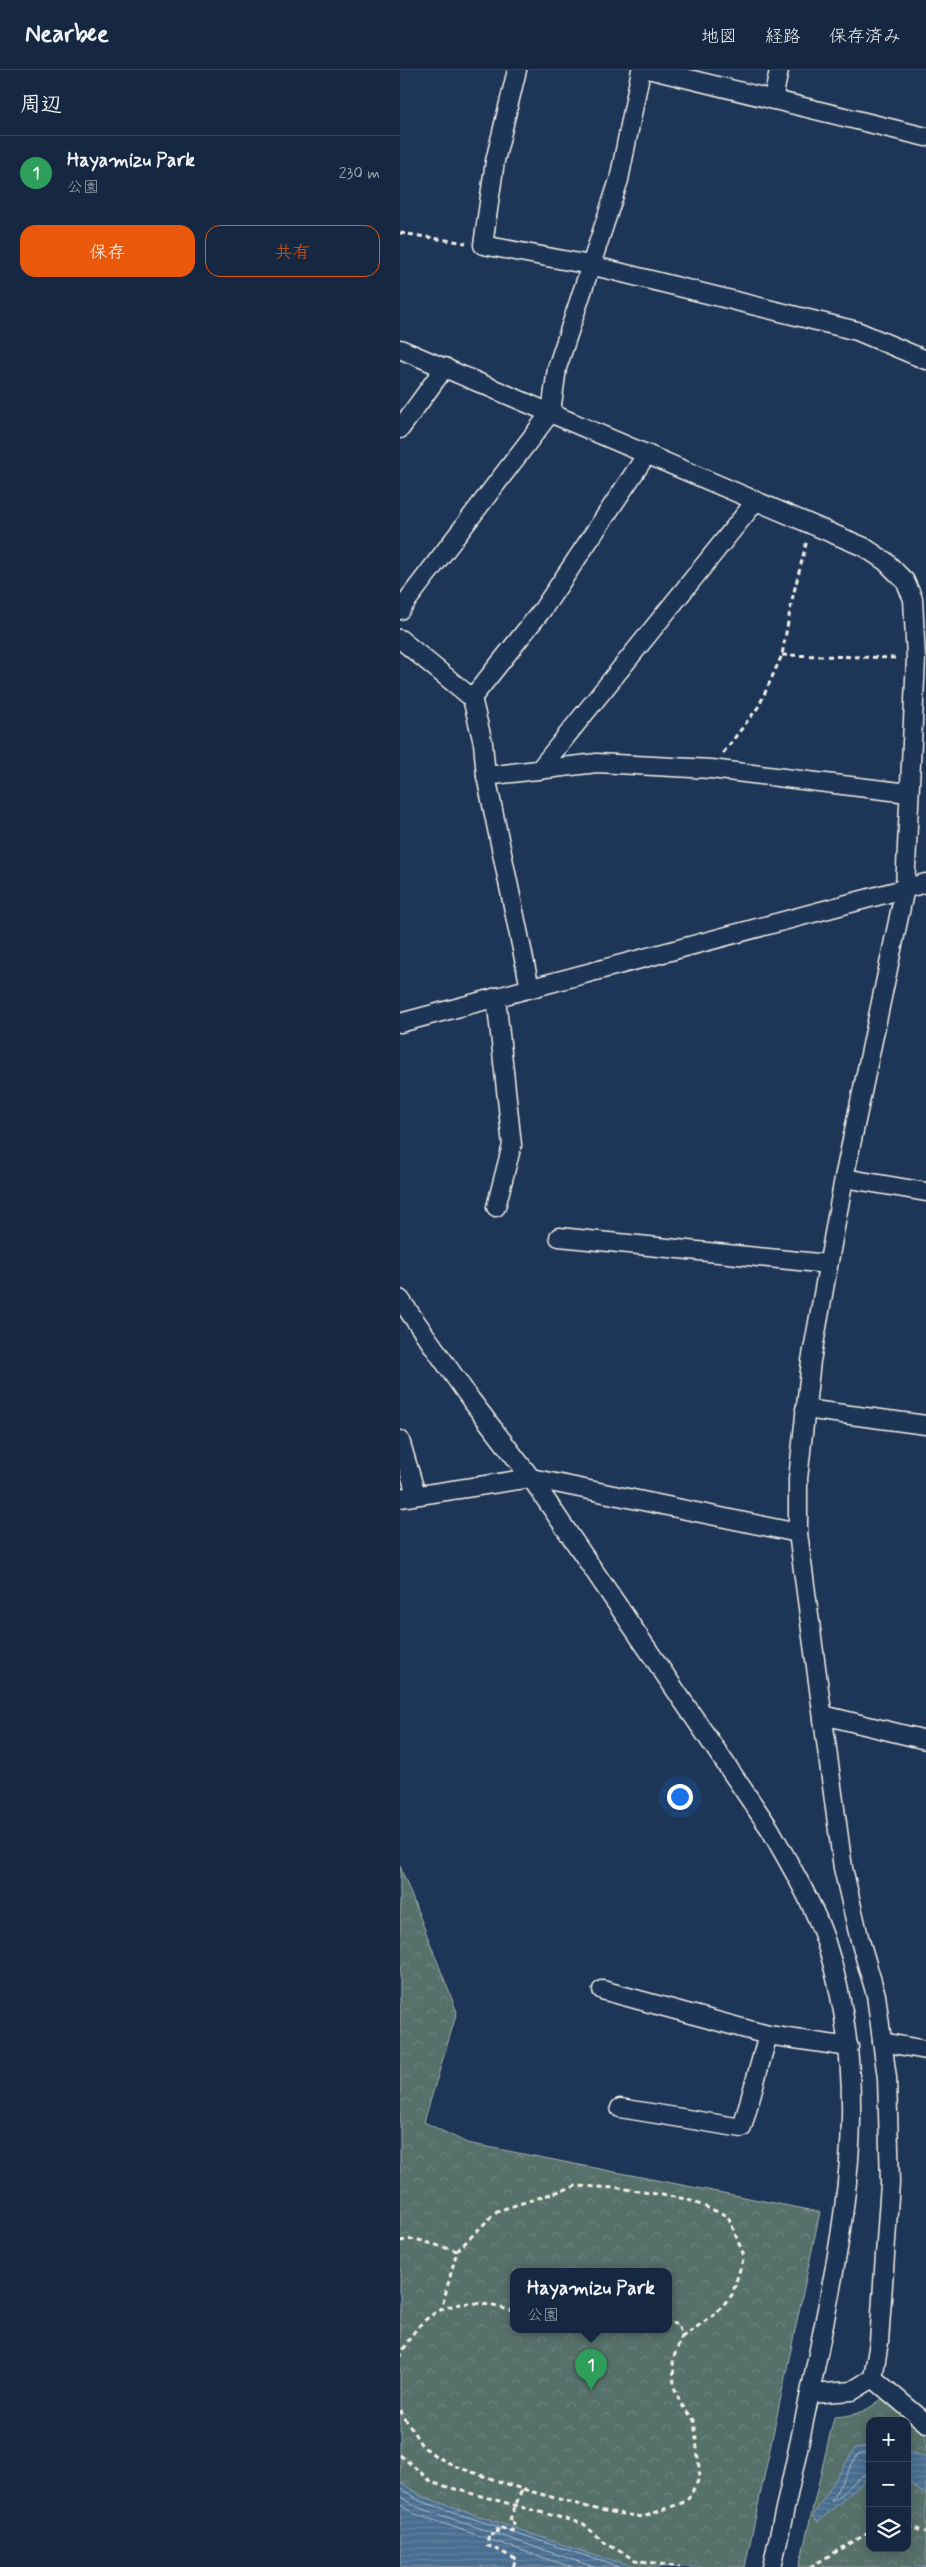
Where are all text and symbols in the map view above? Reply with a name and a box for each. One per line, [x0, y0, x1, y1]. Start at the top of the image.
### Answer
text: Nearbee [25, 19, 109, 50]
text: 地図 [701, 25, 737, 49]
text: 経路 [765, 25, 801, 49]
text: 保存済み [829, 25, 901, 49]
text: 周辺 [20, 91, 62, 119]
text: Hayamizu Park [67, 148, 195, 173]
text: 1 [32, 163, 40, 184]
text: 230 m [339, 163, 380, 184]
text: 公園 [67, 177, 99, 198]
button: 保存 [20, 225, 195, 277]
button: 共有 [205, 225, 380, 277]
your location [667, 1784, 693, 1810]
popup [510, 2268, 672, 2333]
text: Hayamizu Park [527, 2276, 655, 2301]
text: 公園 [527, 2305, 559, 2326]
pin: 1 [575, 2349, 607, 2390]
map controls [866, 2417, 911, 2552]
button: + [866, 2417, 911, 2462]
button: − [866, 2462, 911, 2507]
button: layers [866, 2507, 911, 2552]

